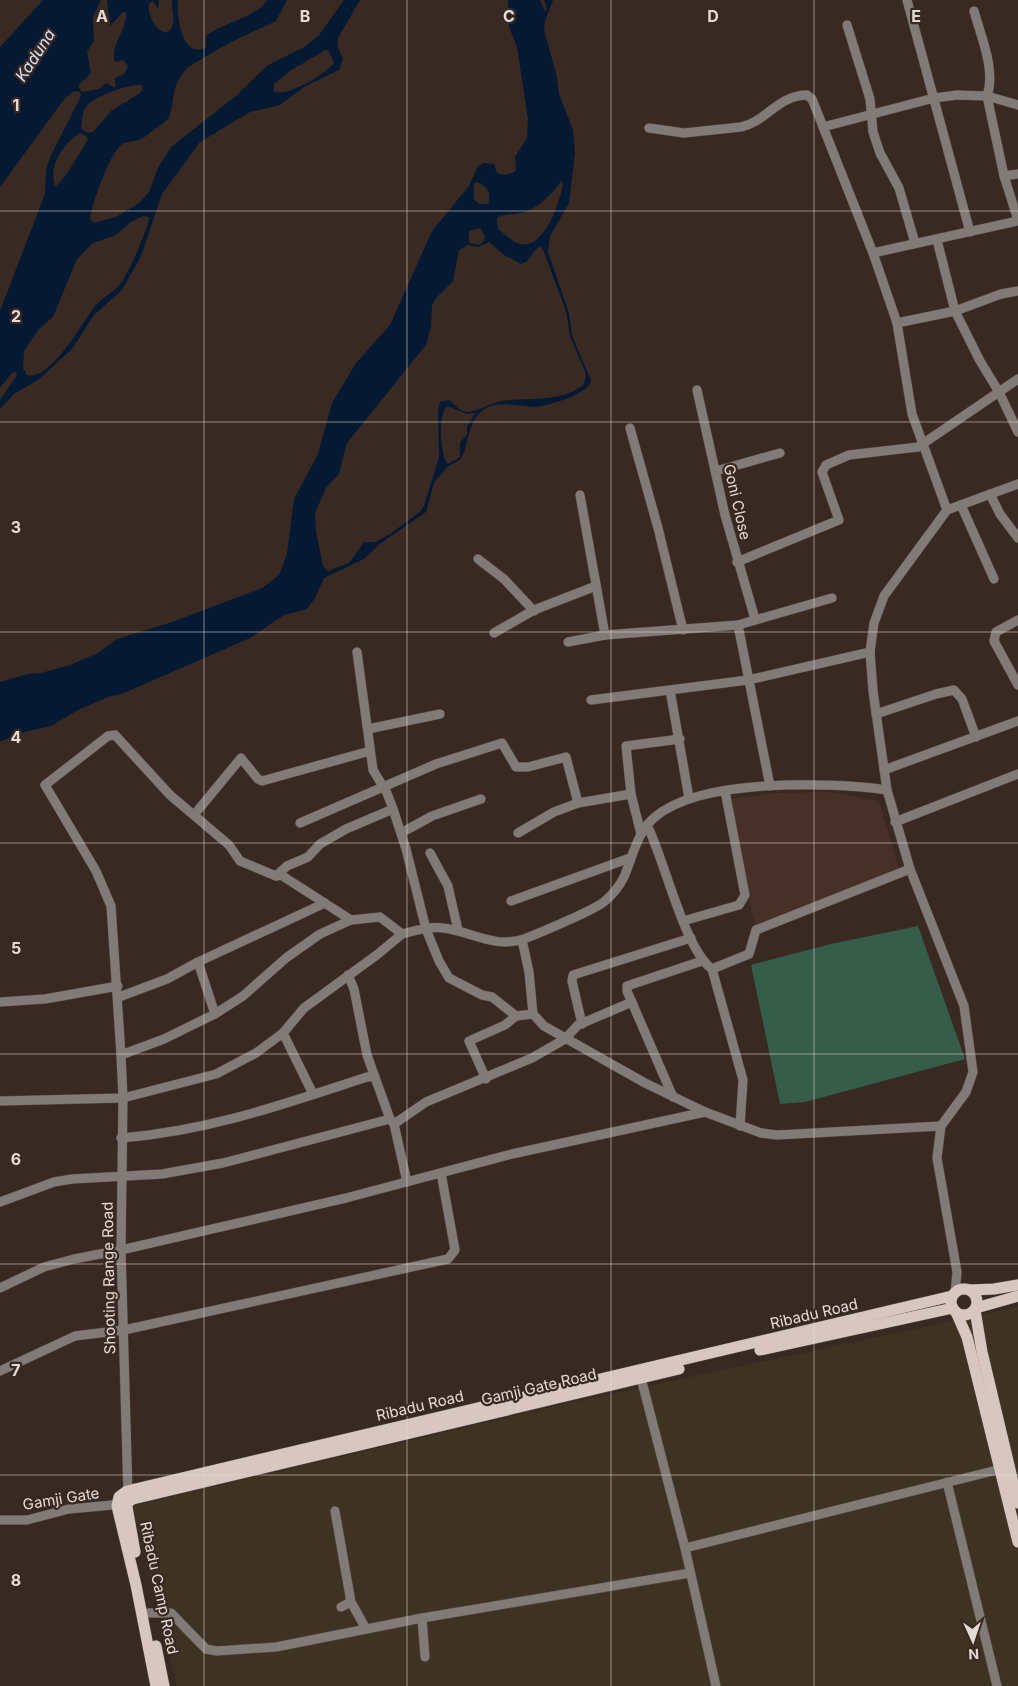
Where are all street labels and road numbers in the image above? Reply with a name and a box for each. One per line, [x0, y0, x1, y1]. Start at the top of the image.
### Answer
street label: Goni Close [720, 462, 755, 542]
street label: Shooting Range Road [98, 1202, 119, 1354]
street label: Ribadu Road [768, 1294, 860, 1333]
street label: Gamji Gate Road [479, 1364, 598, 1409]
street label: Ribadu Road [374, 1386, 466, 1425]
street label: Gamji Gate [21, 1483, 101, 1514]
street label: Ribadu Camp Road [136, 1520, 183, 1656]

